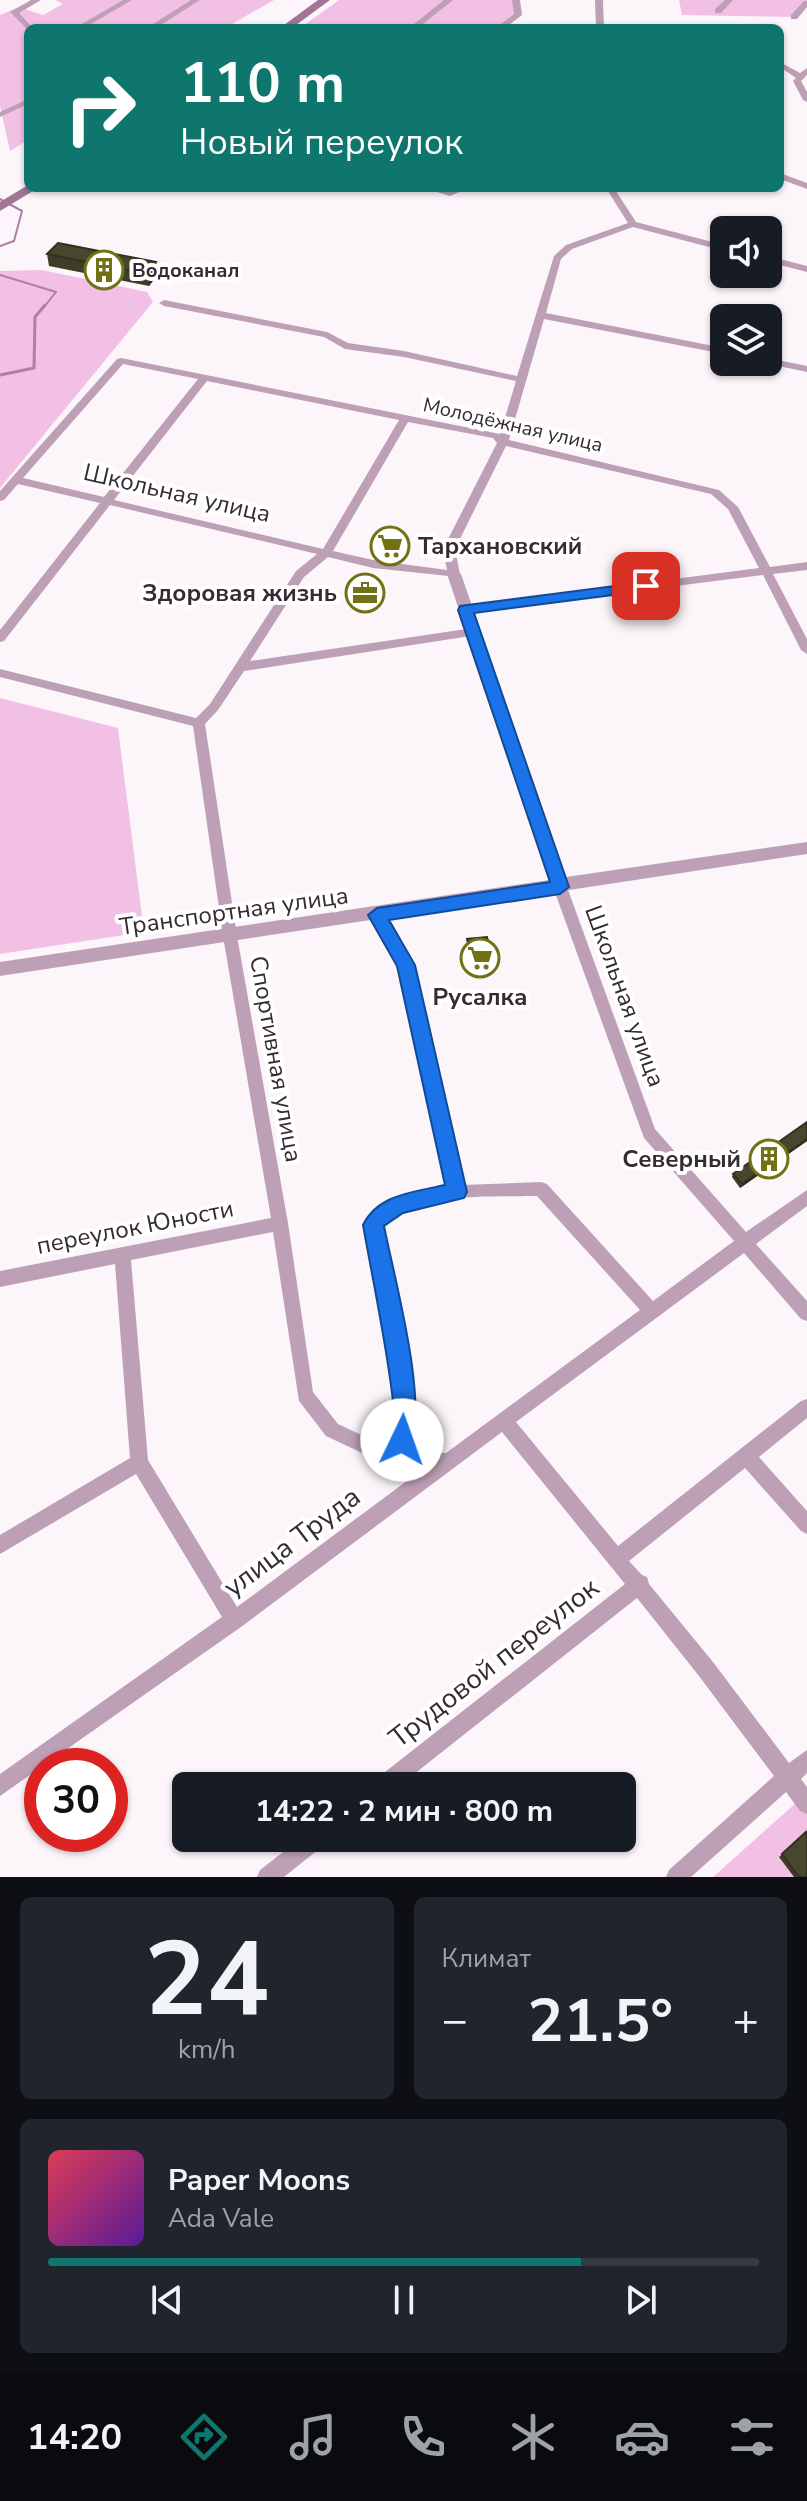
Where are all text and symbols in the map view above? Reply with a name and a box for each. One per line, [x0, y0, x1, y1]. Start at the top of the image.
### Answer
text: 110 m [180, 45, 345, 122]
icon: right [48, 56, 152, 160]
text: Новый переулок [180, 118, 463, 167]
map controls [710, 216, 782, 376]
button: sound [710, 216, 782, 288]
building icon: Водоканал [83, 249, 125, 291]
place label: Водоканал [132, 257, 239, 284]
button: layers [710, 304, 782, 376]
street label: Молодёжная улица [421, 391, 605, 459]
street label: Школьная улица [80, 456, 274, 530]
supermarket icon: Тархановский [369, 525, 411, 567]
place label: Тархановский [418, 530, 582, 562]
pin [612, 552, 680, 620]
icon: arrive [624, 564, 668, 608]
office icon: Здоровая жизнь [344, 572, 386, 614]
place label: Здоровая жизнь [142, 577, 337, 609]
street label: Транспортная улица [118, 879, 350, 943]
street label: Школьная улица [577, 901, 673, 1091]
supermarket icon: Русалка [459, 937, 501, 979]
street label: Спортивная улица [242, 953, 310, 1165]
place label: Русалка [433, 981, 527, 1013]
building icon: Северный [748, 1138, 790, 1180]
place label: Северный [622, 1143, 741, 1175]
street label: переулок Юности [34, 1192, 236, 1262]
position arrow [360, 1398, 444, 1482]
street label: улица Труда [216, 1478, 368, 1606]
street label: Трудовой переулок [381, 1569, 607, 1757]
speed limit sign: 30 [24, 1748, 128, 1852]
text: 14:22 · 2 мин · 800 m [255, 1791, 553, 1832]
text: 24 [144, 1909, 269, 2051]
text: Климат [442, 1941, 531, 1976]
text: 21.5° [527, 1980, 673, 2062]
text: − [442, 1991, 468, 2051]
text: + [733, 1991, 759, 2051]
text: km/h [178, 2032, 235, 2067]
text: Paper Moons [168, 2160, 350, 2201]
text: Ada Vale [168, 2201, 274, 2236]
icon: previous [145, 2278, 189, 2322]
icon: pause [382, 2278, 426, 2322]
icon: next [619, 2278, 663, 2322]
icon: directions [176, 2409, 232, 2465]
icon: music [285, 2409, 341, 2465]
icon: phone [395, 2409, 451, 2465]
icon: climate [505, 2409, 561, 2465]
icon: car [614, 2409, 670, 2465]
icon: filters [724, 2409, 780, 2465]
text: 14:20 [27, 2413, 122, 2462]

